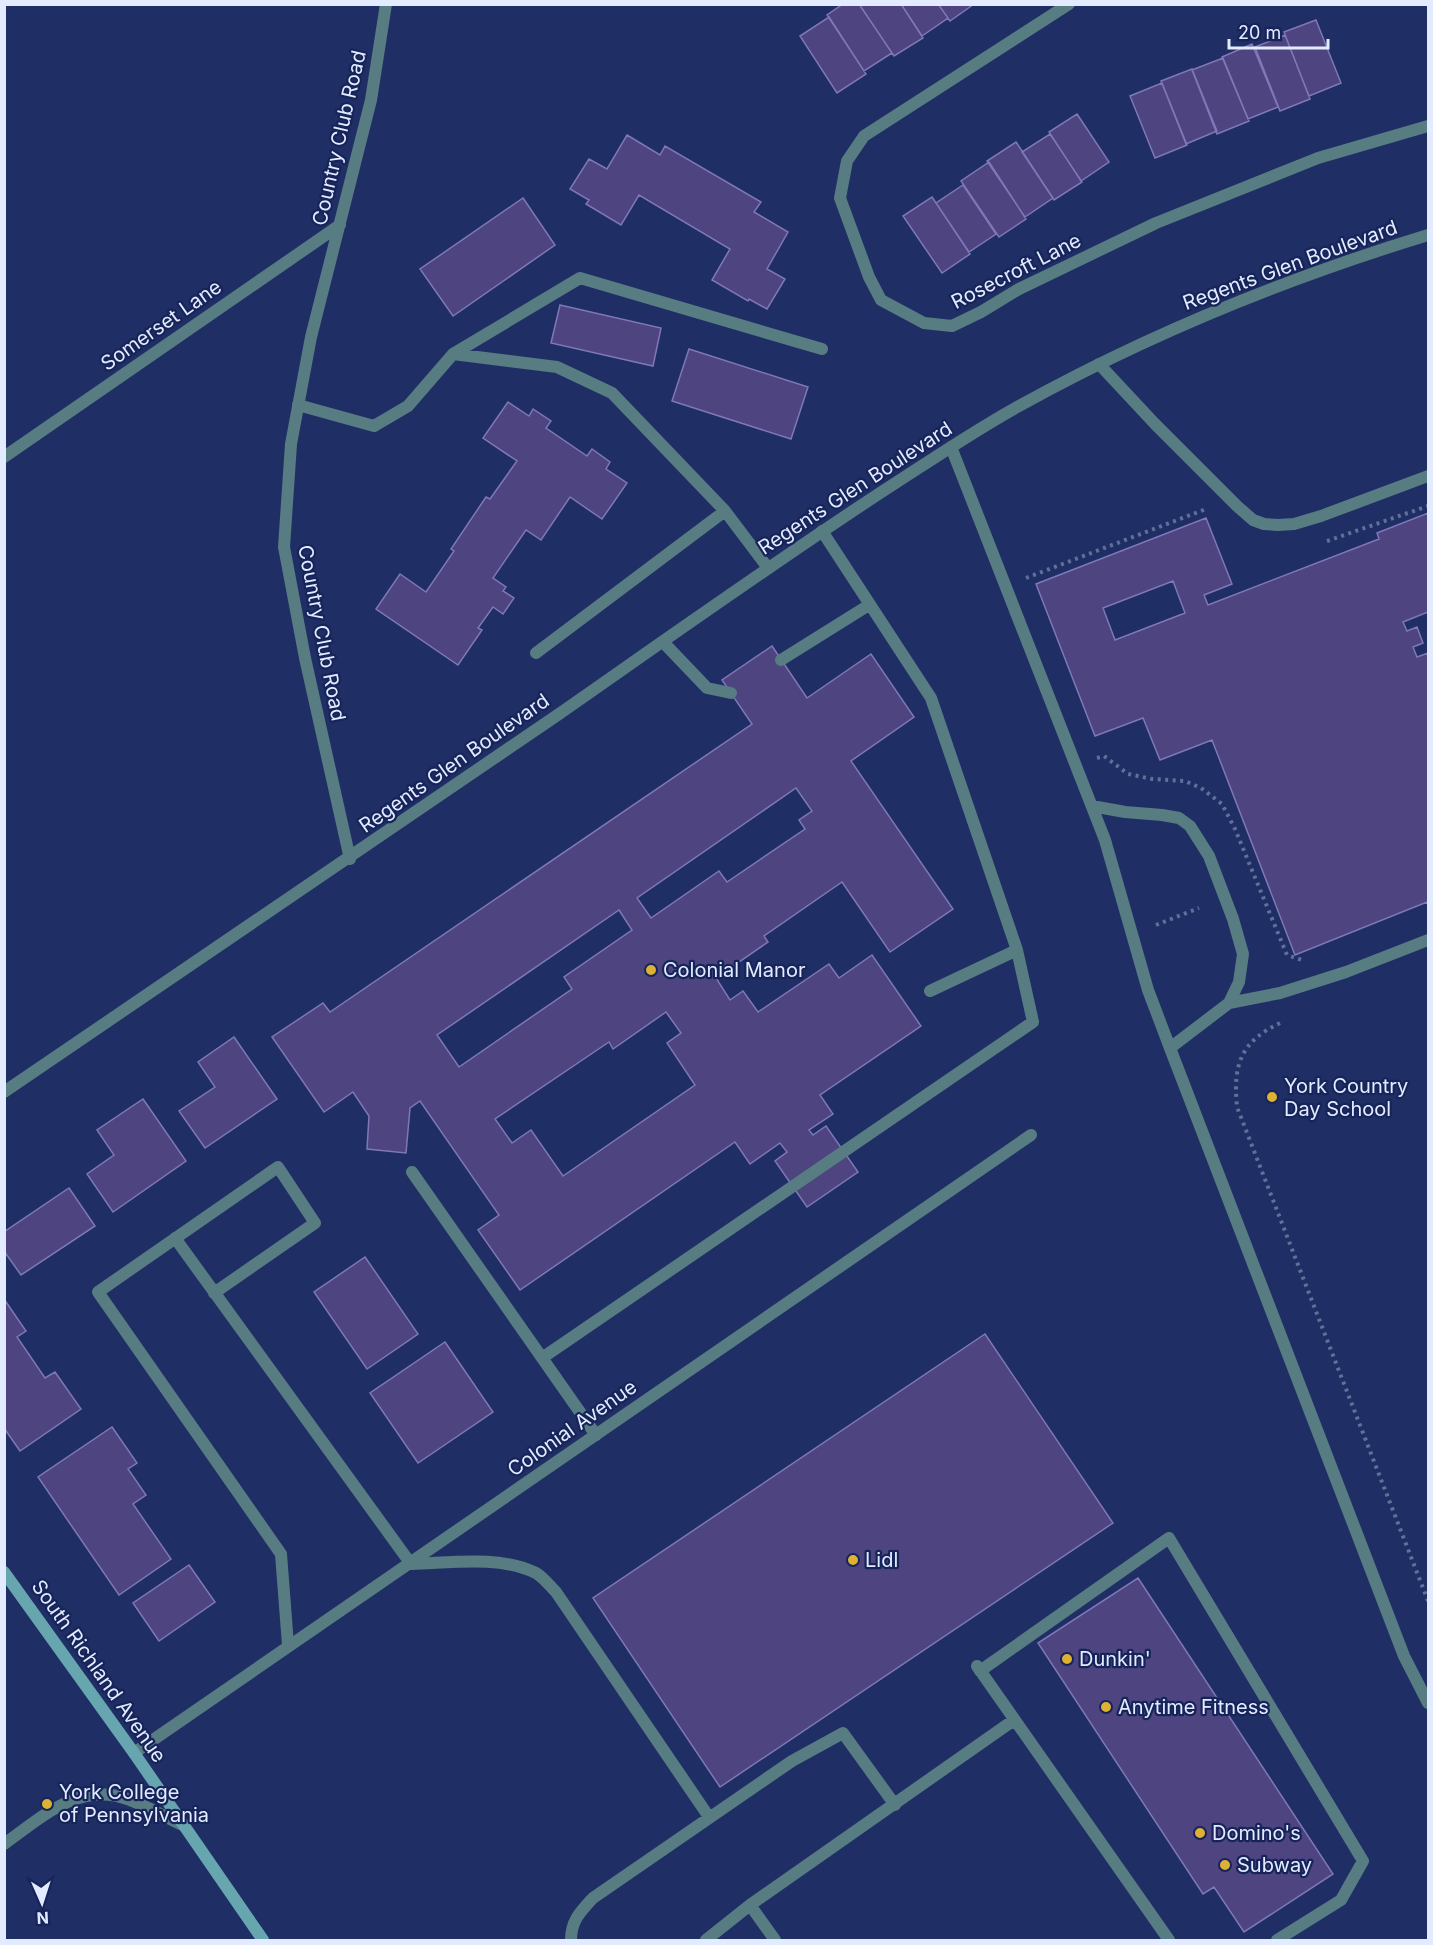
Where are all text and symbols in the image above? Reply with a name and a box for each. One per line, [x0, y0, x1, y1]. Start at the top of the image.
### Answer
scale bar [1229, 12, 1328, 50]
text: 20 m [1238, 22, 1281, 43]
street label: Country Club Road [307, 48, 371, 228]
street label: Regents Glen Boulevard [1180, 215, 1400, 315]
street label: Rosecroft Lane [947, 228, 1085, 314]
street label: Somerset Lane [96, 274, 226, 376]
street label: Regents Glen Boulevard [754, 416, 956, 560]
street label: Country Club Road [293, 543, 351, 723]
street label: Regents Glen Boulevard [354, 688, 554, 838]
place label: Colonial Manor [663, 958, 806, 982]
marker: Colonial Manor [644, 963, 658, 977]
place label: York Country Day School [1284, 1074, 1408, 1121]
marker: York Country Day School [1265, 1090, 1279, 1104]
street label: Colonial Avenue [503, 1375, 641, 1481]
place label: Lidl [865, 1548, 898, 1572]
marker: Lidl [846, 1553, 860, 1567]
street label: South Richland Avenue [27, 1575, 171, 1767]
place label: Dunkin' [1079, 1647, 1151, 1671]
marker: Dunkin' [1060, 1652, 1074, 1666]
place label: Anytime Fitness [1118, 1695, 1269, 1719]
marker: Anytime Fitness [1099, 1700, 1113, 1714]
place label: York College of Pennsylvania [59, 1780, 209, 1827]
marker: York College of Pennsylvania [40, 1797, 54, 1811]
place label: Domino's [1212, 1821, 1301, 1845]
marker: Domino's [1193, 1826, 1207, 1840]
place label: Subway [1237, 1853, 1312, 1877]
marker: Subway [1218, 1858, 1232, 1872]
north arrow [12, 1873, 72, 1933]
text: N [36, 1908, 49, 1928]

